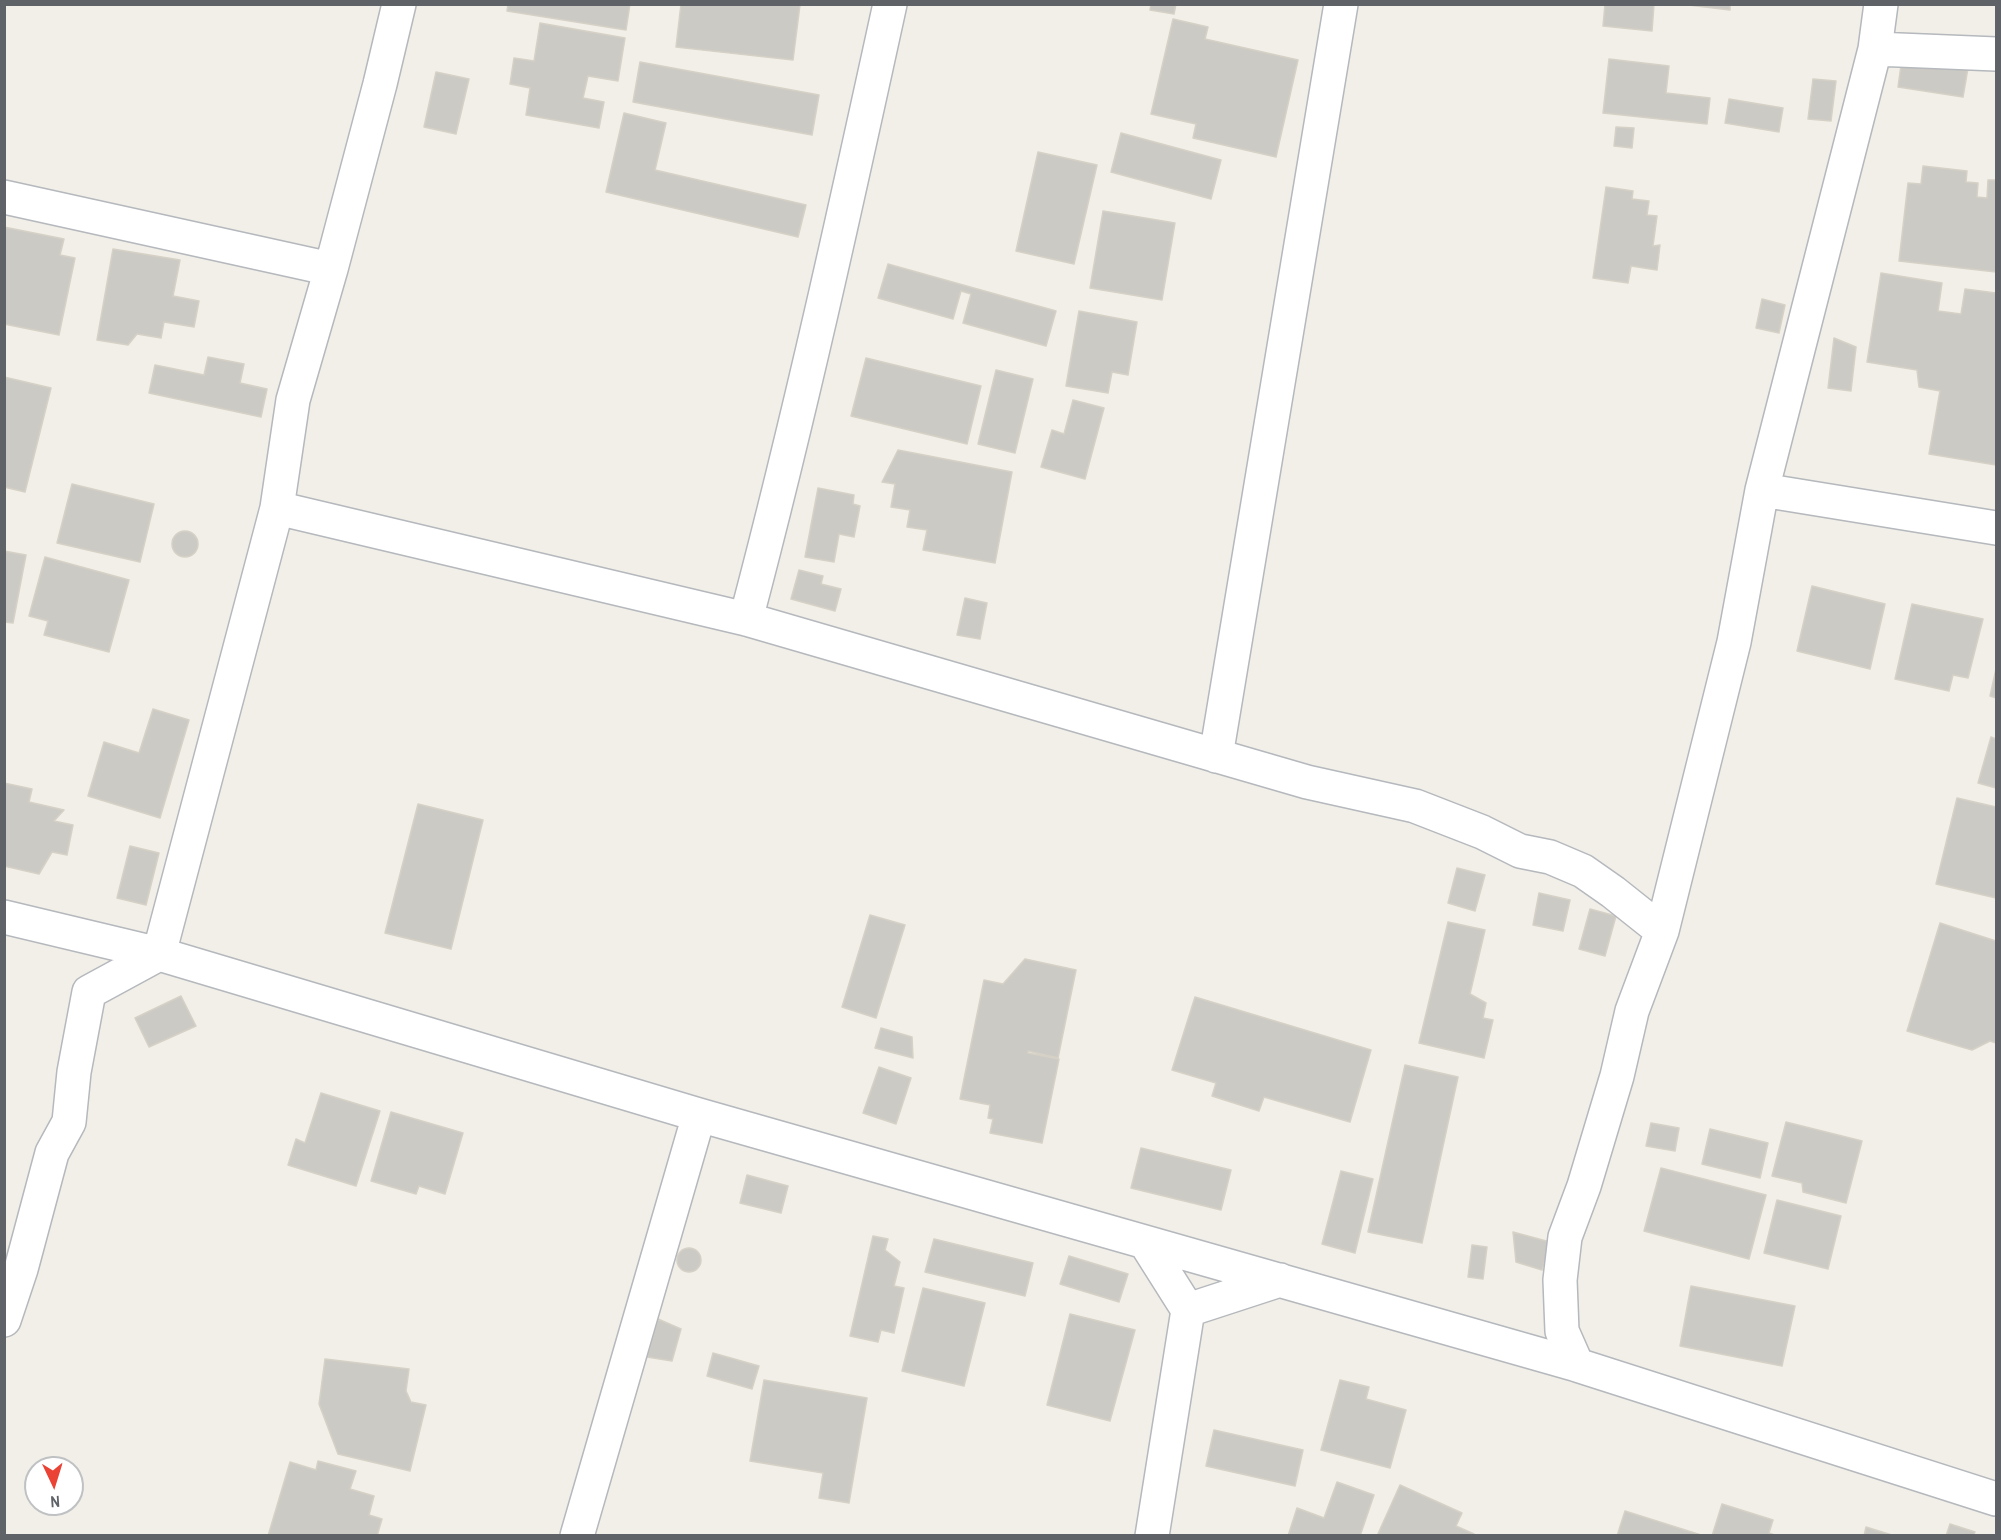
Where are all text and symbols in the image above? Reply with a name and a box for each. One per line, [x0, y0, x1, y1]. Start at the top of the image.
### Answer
north arrow [24, 1456, 84, 1516]
text: N [50, 1491, 61, 1513]

